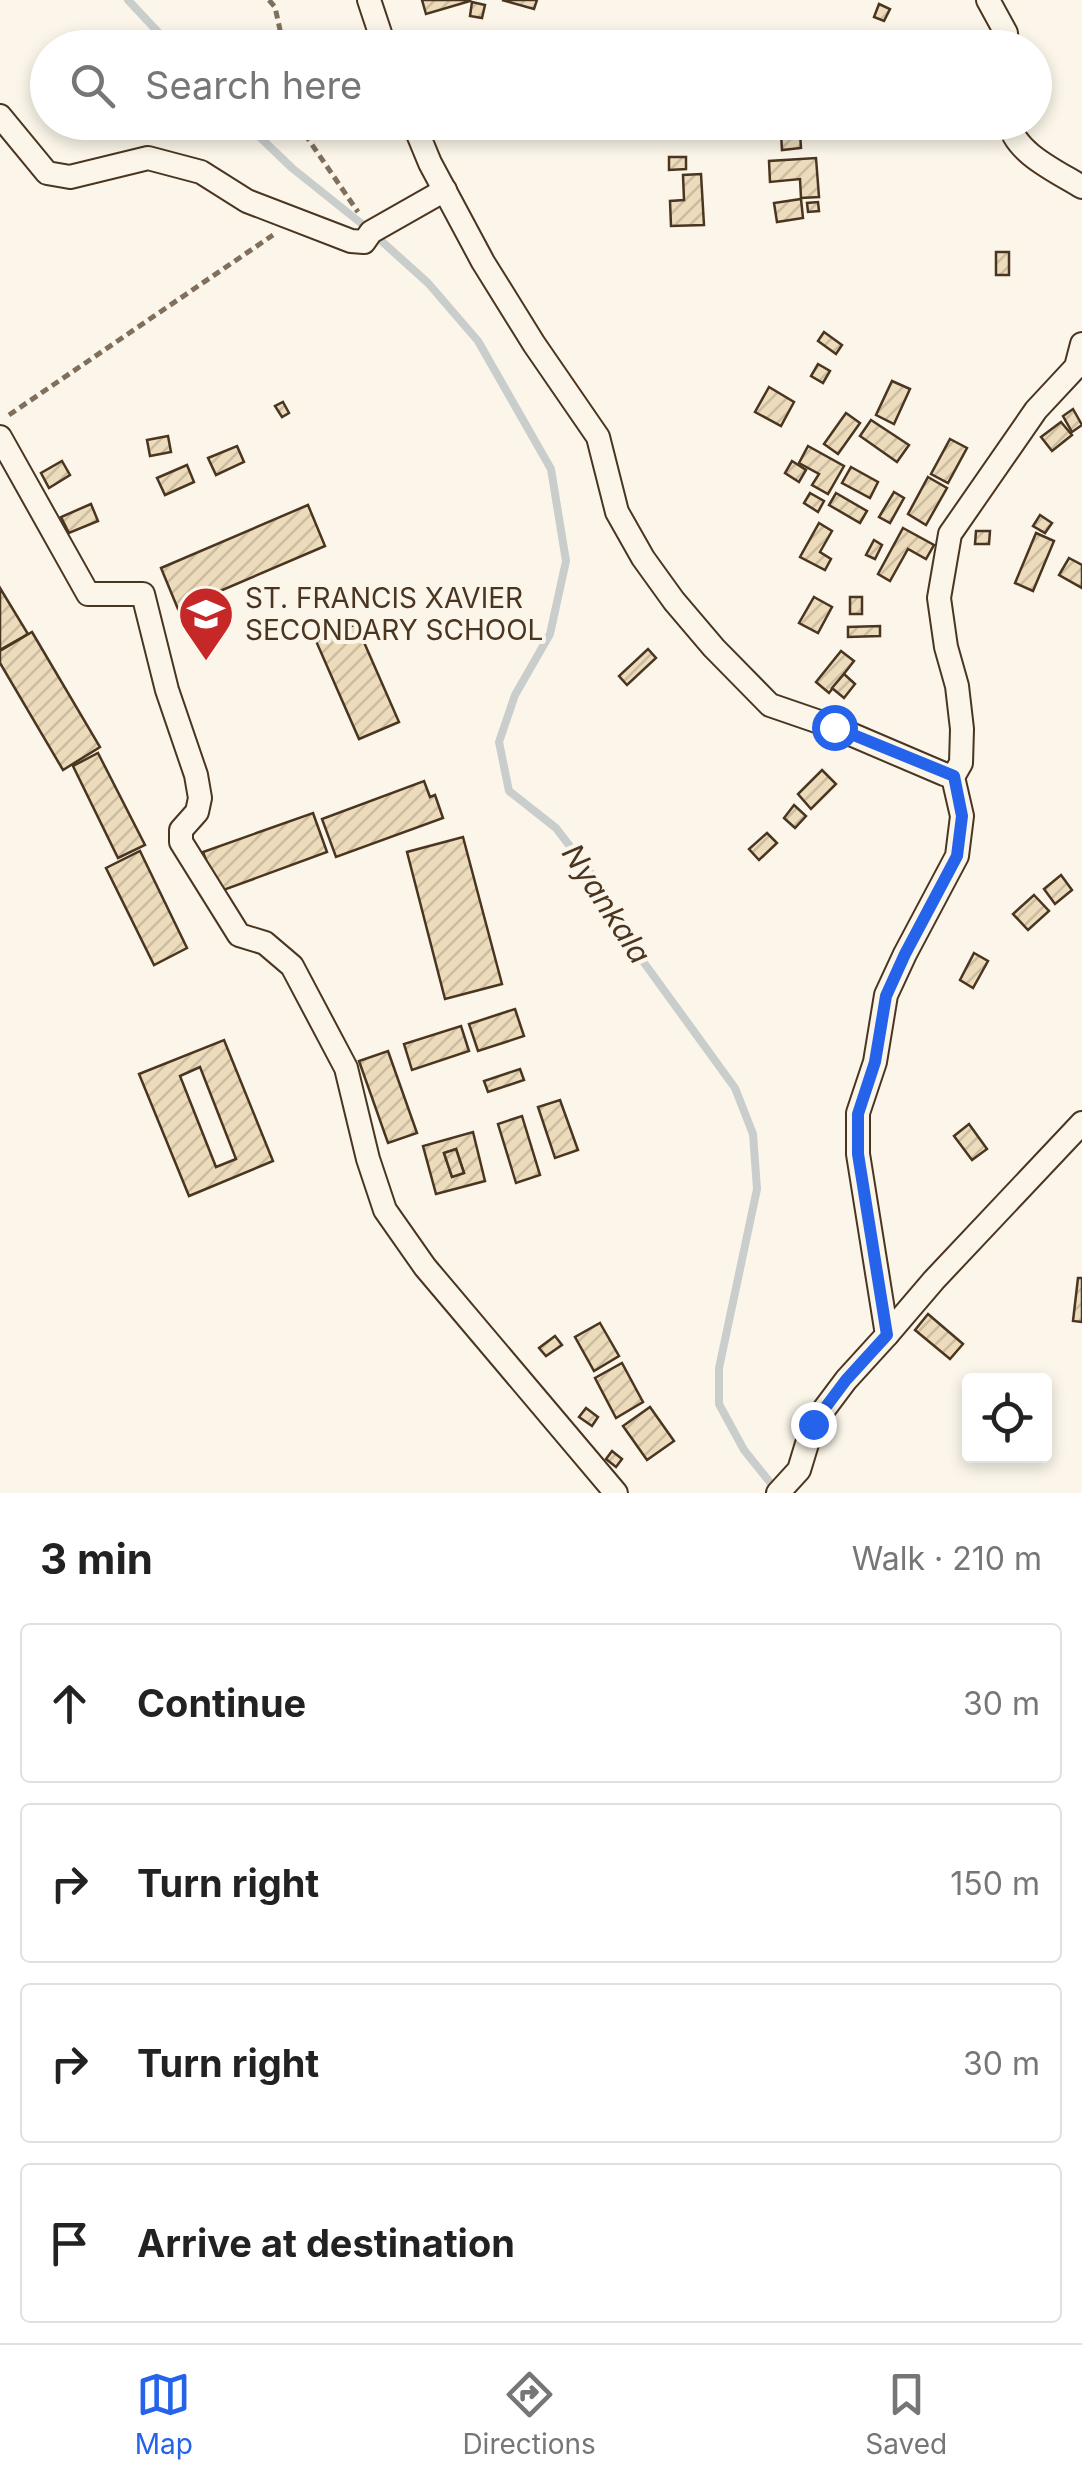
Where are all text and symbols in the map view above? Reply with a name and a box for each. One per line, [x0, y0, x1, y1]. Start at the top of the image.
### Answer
search box [30, 30, 1052, 140]
icon: search [65, 58, 120, 113]
text: Search here [145, 62, 362, 108]
place label: ST. FRANCIS XAVIER SECONDARY SCHOOL [245, 581, 543, 647]
school or university icon: ST. FRANCIS XAVIER SECONDARY SCHOOL [176, 584, 236, 663]
route start [812, 705, 858, 751]
water label: Nyankala [555, 837, 659, 970]
map controls [962, 1373, 1052, 1463]
button: locate [962, 1373, 1052, 1463]
route end [791, 1402, 837, 1448]
text: 3 min [40, 1533, 153, 1584]
text: Walk · 210 m [852, 1539, 1042, 1578]
icon: ahead [42, 1676, 97, 1731]
text: Continue [137, 1680, 306, 1726]
text: 30 m [963, 1684, 1040, 1723]
icon: right [42, 1856, 97, 1911]
text: Turn right [137, 1860, 319, 1906]
text: 150 m [950, 1864, 1040, 1903]
icon: right [42, 2036, 97, 2091]
text: Turn right [137, 2040, 319, 2086]
text: 30 m [963, 2044, 1040, 2083]
icon: arrive [42, 2216, 97, 2271]
text: Arrive at destination [137, 2220, 515, 2266]
tab: Map [135, 2367, 193, 2461]
tab: Directions [462, 2367, 596, 2461]
tab: Saved [865, 2367, 947, 2461]

